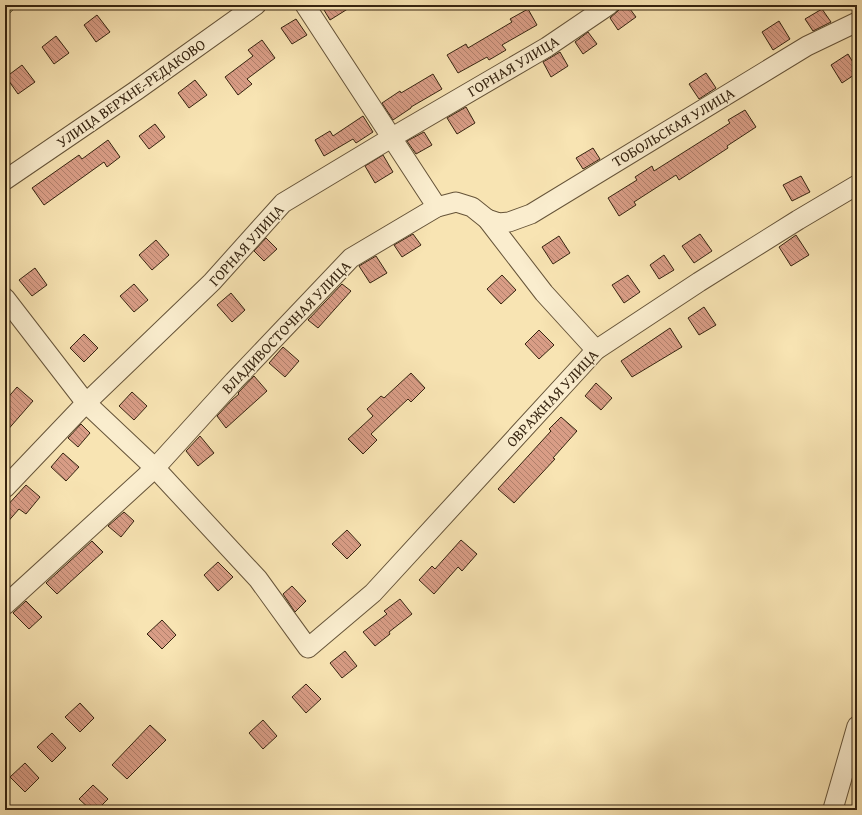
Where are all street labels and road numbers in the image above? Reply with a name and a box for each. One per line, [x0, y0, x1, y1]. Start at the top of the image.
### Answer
street label: ГОРНАЯ УЛИЦА [463, 30, 563, 102]
street label: УЛИЦА ВЕРХНЕ-РЕДАКОВО [52, 34, 210, 152]
street label: ТОБОЛЬСКАЯ УЛИЦА [608, 82, 738, 172]
street label: ГОРНАЯ УЛИЦА [204, 200, 288, 290]
street label: ВЛАДИВОСТОЧНАЯ УЛИЦА [217, 256, 355, 398]
street label: ОВРАЖНАЯ УЛИЦА [501, 344, 603, 452]

